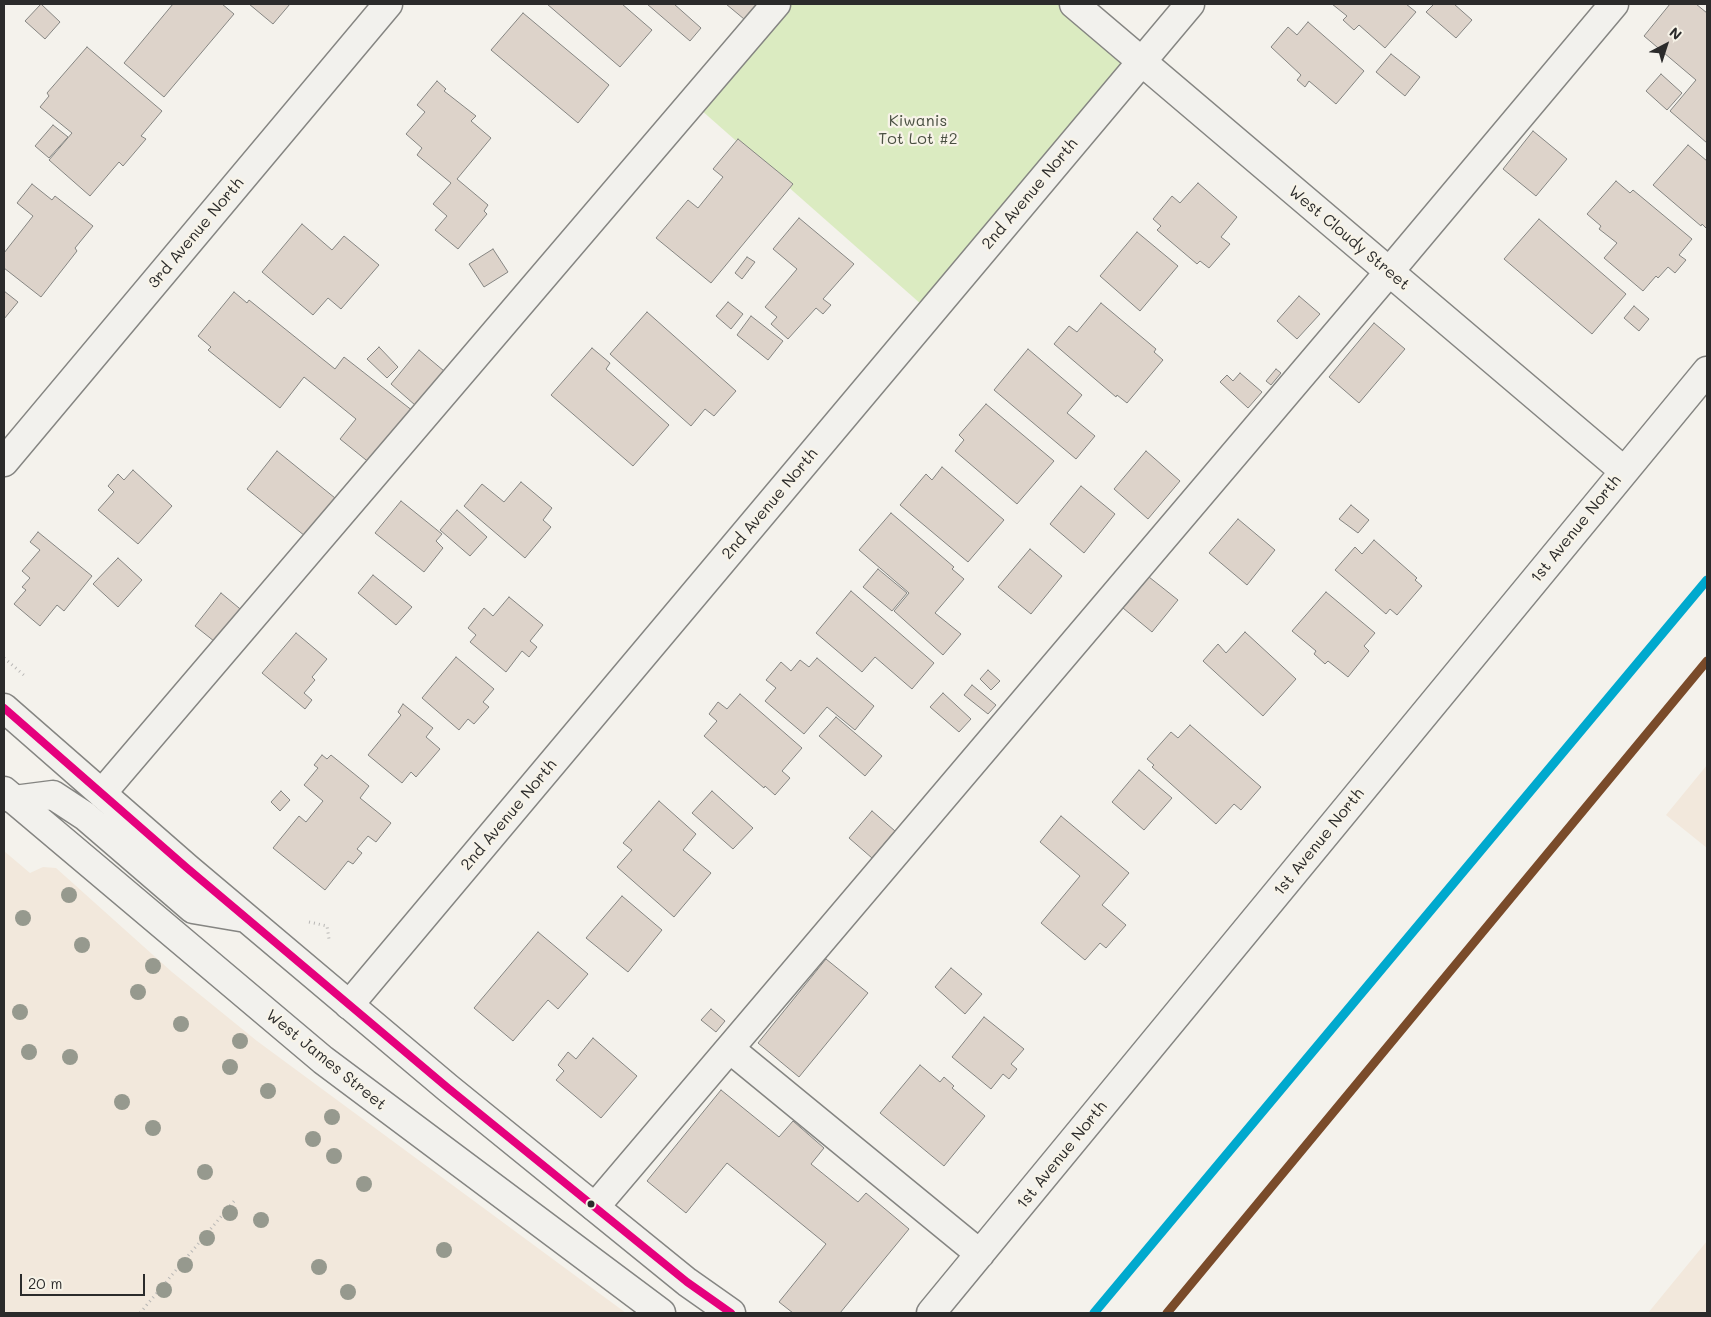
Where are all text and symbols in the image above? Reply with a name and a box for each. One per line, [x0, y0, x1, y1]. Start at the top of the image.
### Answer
north arrow [1641, 20, 1691, 70]
text: N [1666, 22, 1686, 44]
park label: Kiwanis Tot Lot #2 [878, 111, 958, 149]
street label: 2nd Avenue North [978, 135, 1082, 253]
street label: 3rd Avenue North [144, 174, 248, 292]
street label: West Cloudy Street [1285, 182, 1413, 294]
street label: 2nd Avenue North [718, 445, 822, 563]
street label: 1st Avenue North [1527, 471, 1625, 587]
street label: 2nd Avenue North [457, 756, 561, 874]
street label: 1st Avenue North [1270, 784, 1368, 900]
street label: West James Street [262, 1006, 390, 1114]
street label: 1st Avenue North [1013, 1097, 1111, 1213]
unlabelled marker [586, 1199, 596, 1209]
scale bar [22, 1264, 148, 1296]
text: 20 m [28, 1273, 62, 1293]

